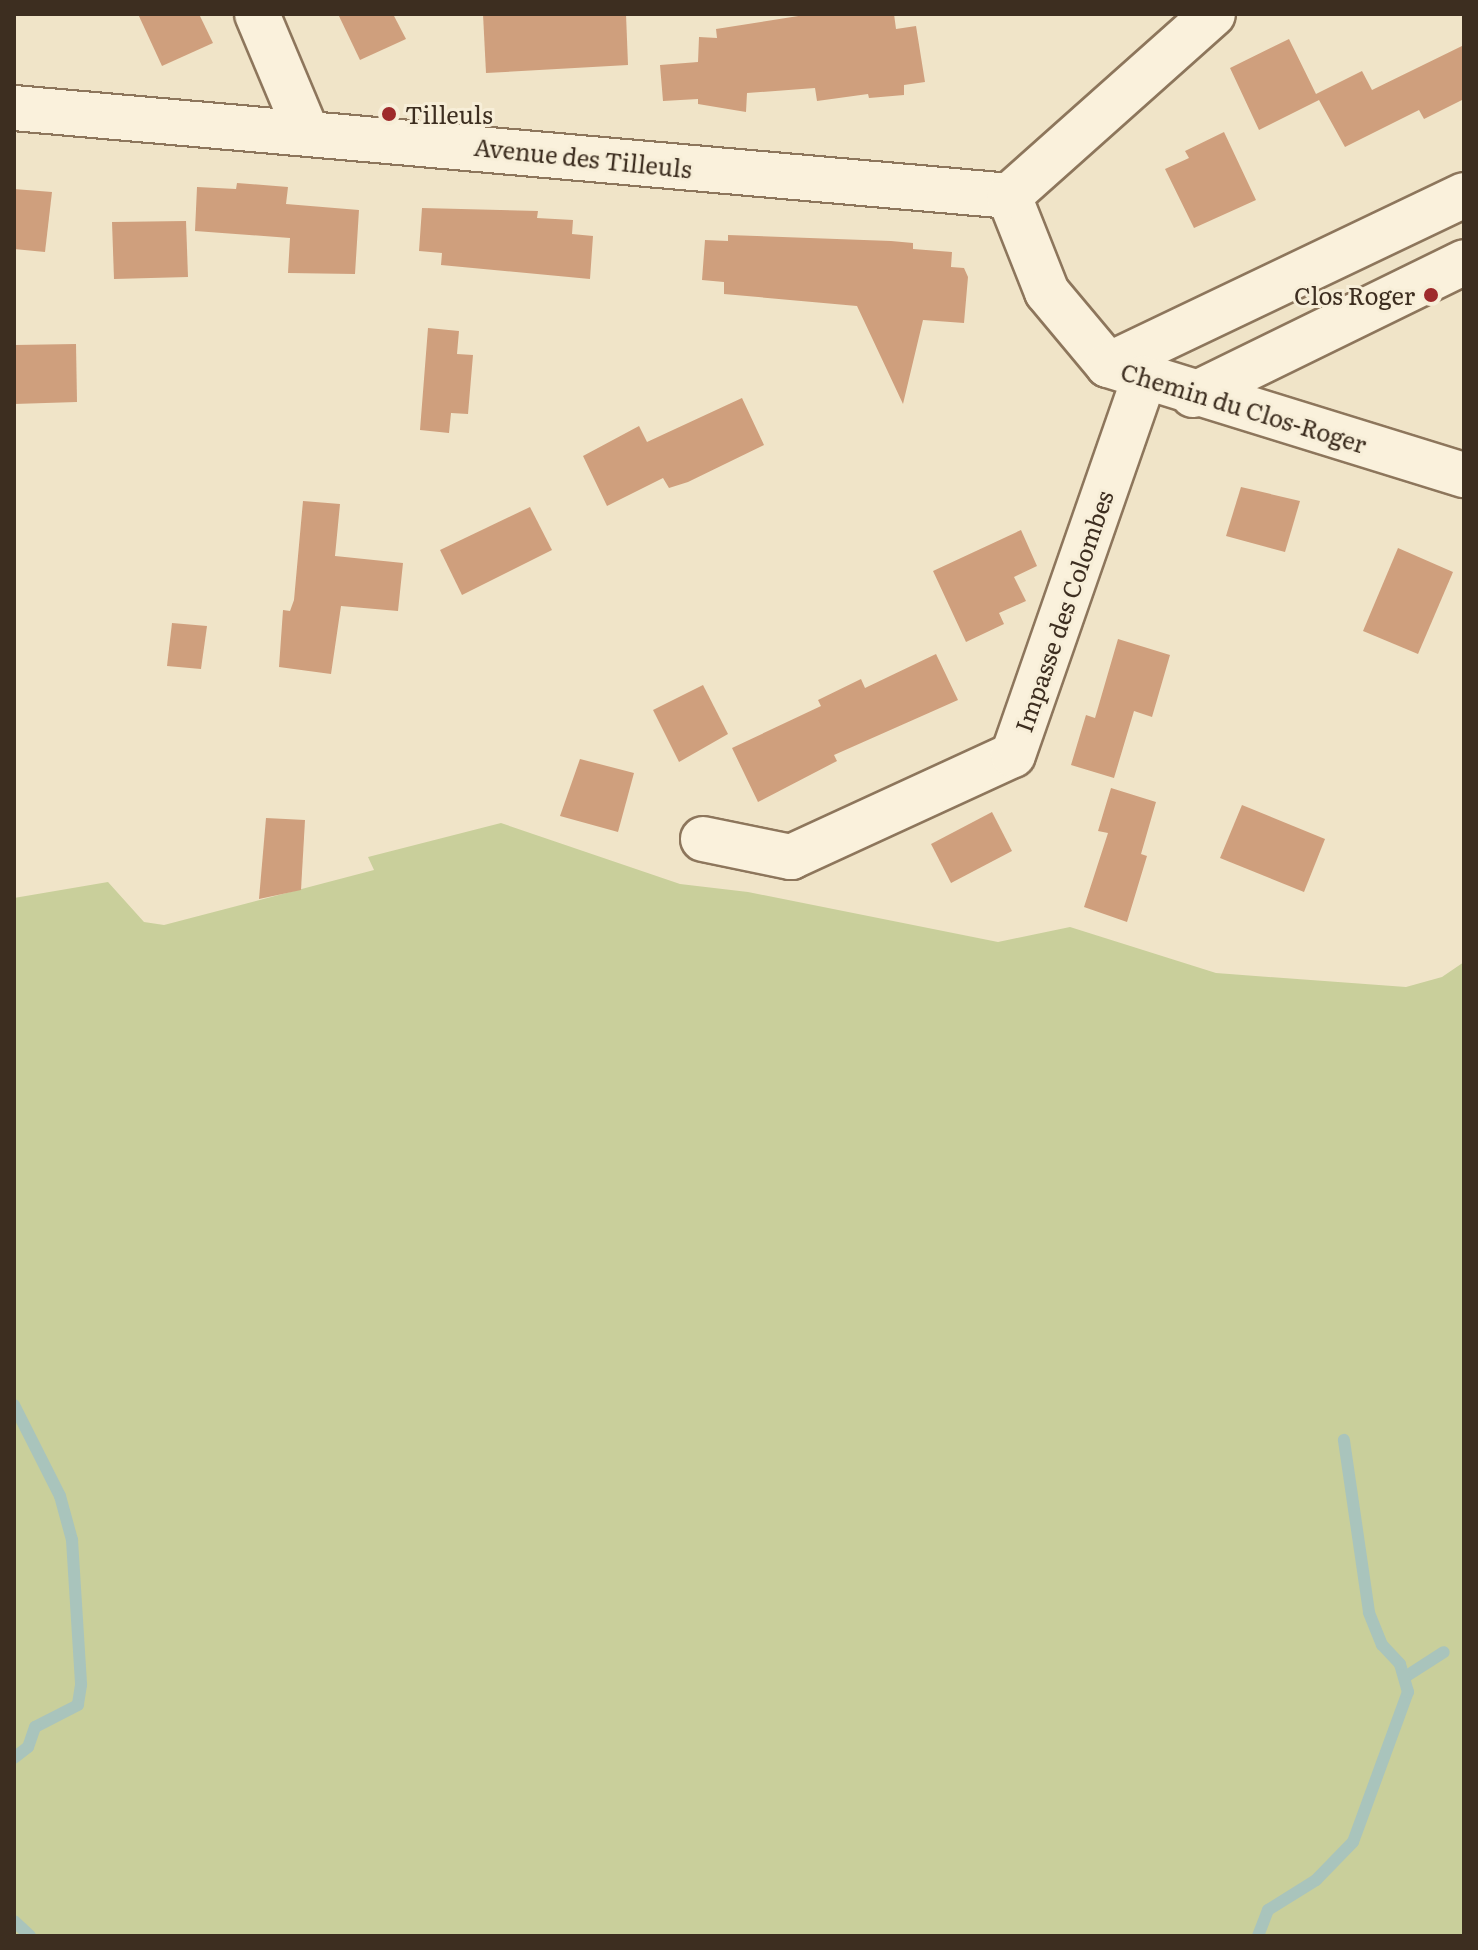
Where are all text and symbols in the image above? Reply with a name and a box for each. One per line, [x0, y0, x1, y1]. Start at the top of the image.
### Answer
place label: Tilleuls [405, 100, 493, 128]
marker: Tilleuls [380, 105, 398, 123]
street label: Avenue des Tilleuls [473, 131, 693, 183]
place label: Clos Roger [1294, 281, 1415, 309]
marker: Clos Roger [1422, 286, 1440, 304]
street label: Chemin du Clos-Roger [1118, 356, 1370, 458]
street label: Impasse des Colombes [1008, 486, 1118, 736]

